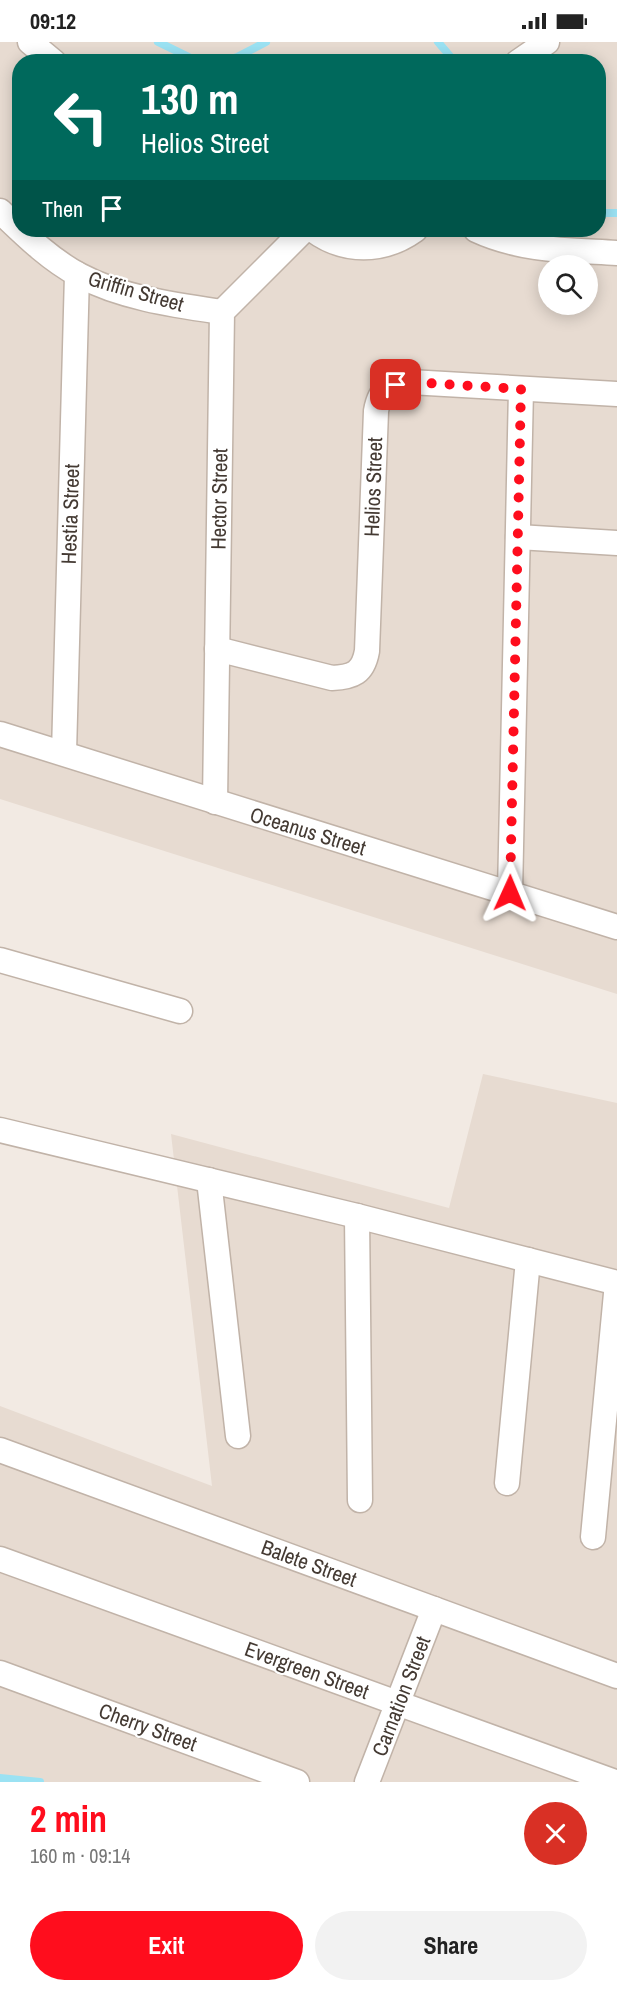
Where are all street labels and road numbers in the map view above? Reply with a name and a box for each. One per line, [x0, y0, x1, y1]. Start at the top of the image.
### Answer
street label: Griffin Street [85, 264, 187, 319]
street label: Helios Street [357, 437, 389, 537]
street label: Hector Street [204, 448, 234, 550]
street label: Hestia Street [54, 463, 86, 565]
street label: Oceanus Street [247, 800, 370, 862]
street label: Balete Street [257, 1532, 361, 1594]
street label: Carnation Street [365, 1632, 437, 1760]
street label: Evergreen Street [241, 1634, 373, 1706]
street label: Cherry Street [95, 1696, 201, 1758]

